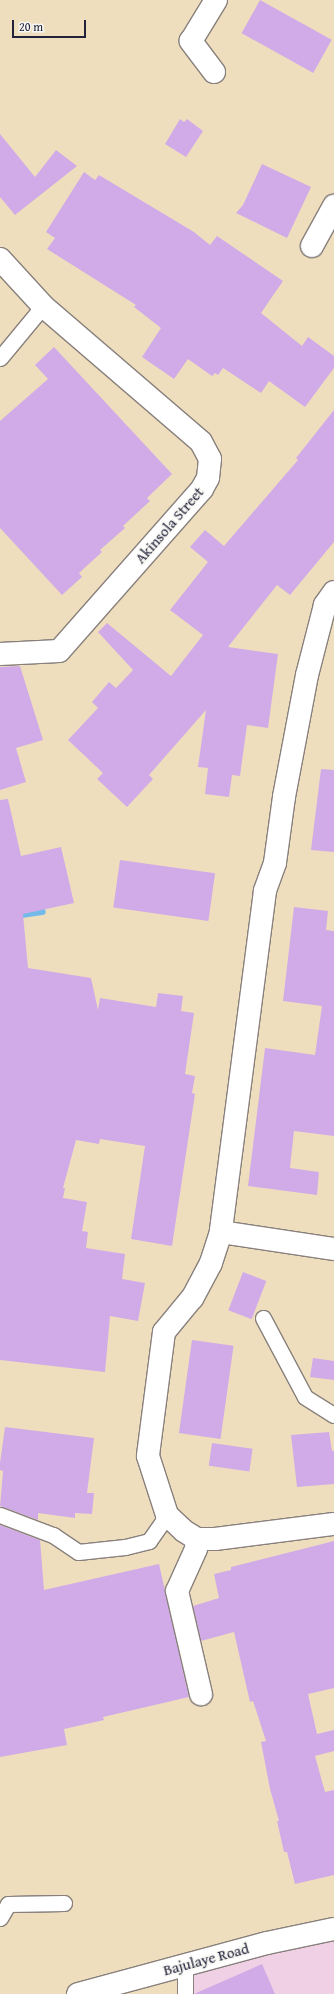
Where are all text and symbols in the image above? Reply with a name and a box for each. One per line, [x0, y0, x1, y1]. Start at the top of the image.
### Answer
scale bar [14, 12, 88, 38]
text: 20 m [19, 18, 43, 35]
street label: Akinsola Street [131, 483, 207, 567]
street label: Bajulaye Road [161, 1939, 251, 1979]

